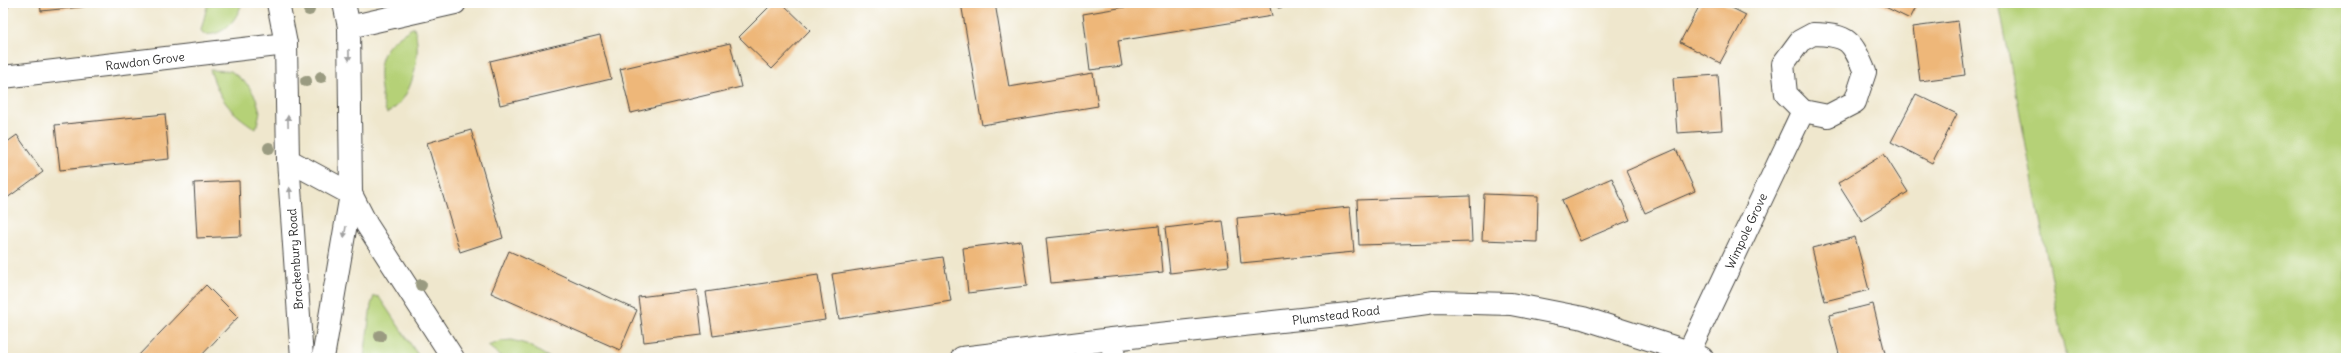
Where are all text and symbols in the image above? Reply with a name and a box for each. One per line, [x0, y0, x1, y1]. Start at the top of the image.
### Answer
street label: Rawdon Grove [104, 49, 186, 73]
one-way arrow [346, 49, 352, 62]
one-way arrow [284, 115, 291, 127]
one-way arrow [287, 187, 294, 199]
street label: Wimpole Grove [1722, 191, 1770, 271]
street label: Brackenbury Road [284, 208, 306, 310]
one-way arrow [341, 226, 347, 239]
street label: Plumstead Road [1291, 302, 1381, 328]

